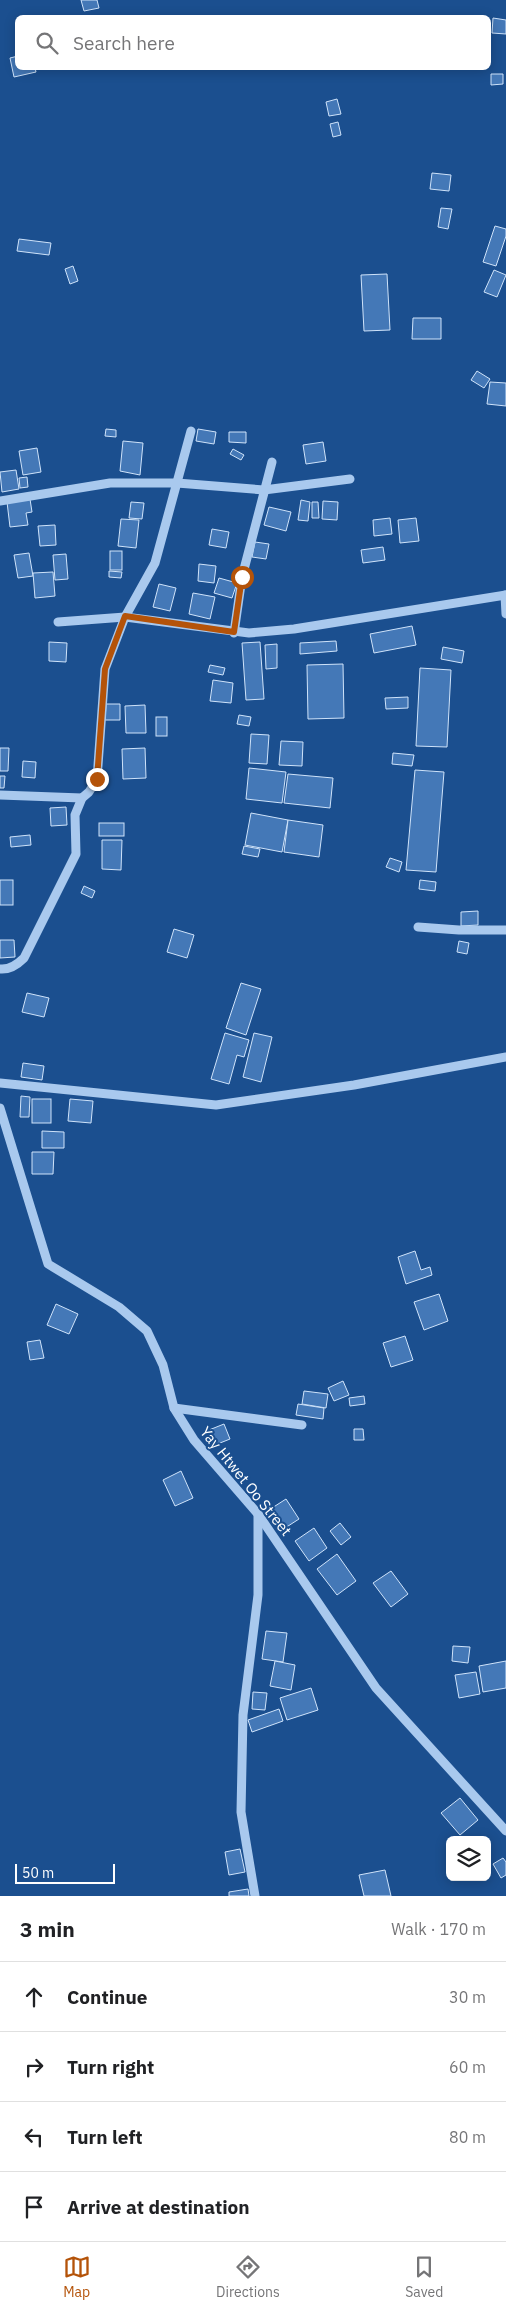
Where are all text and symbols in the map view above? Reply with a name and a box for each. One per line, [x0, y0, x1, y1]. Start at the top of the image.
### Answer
search box [15, 15, 491, 70]
icon: search [33, 29, 61, 57]
text: Search here [73, 31, 175, 55]
route start [231, 566, 254, 589]
route end [86, 768, 109, 791]
street label: Yay Htwet Oo Street [196, 1422, 296, 1540]
map controls [446, 1836, 491, 1881]
button: layers [446, 1836, 491, 1881]
scale bar [15, 1861, 115, 1884]
text: 50 m [22, 1864, 54, 1882]
text: 3 min [20, 1915, 75, 1943]
text: Walk · 170 m [391, 1919, 486, 1939]
icon: ahead [20, 1983, 48, 2011]
text: Continue [67, 1985, 147, 2009]
text: 30 m [449, 1987, 486, 2007]
icon: right [20, 2053, 48, 2081]
text: Turn right [67, 2055, 154, 2079]
text: 60 m [449, 2057, 486, 2077]
icon: left [20, 2123, 48, 2151]
text: Turn left [67, 2125, 143, 2149]
text: 80 m [449, 2127, 486, 2147]
icon: arrive [20, 2193, 48, 2221]
text: Arrive at destination [67, 2195, 250, 2219]
tab: Map [63, 2253, 91, 2301]
tab: Directions [216, 2253, 280, 2301]
tab: Saved [405, 2253, 443, 2301]

